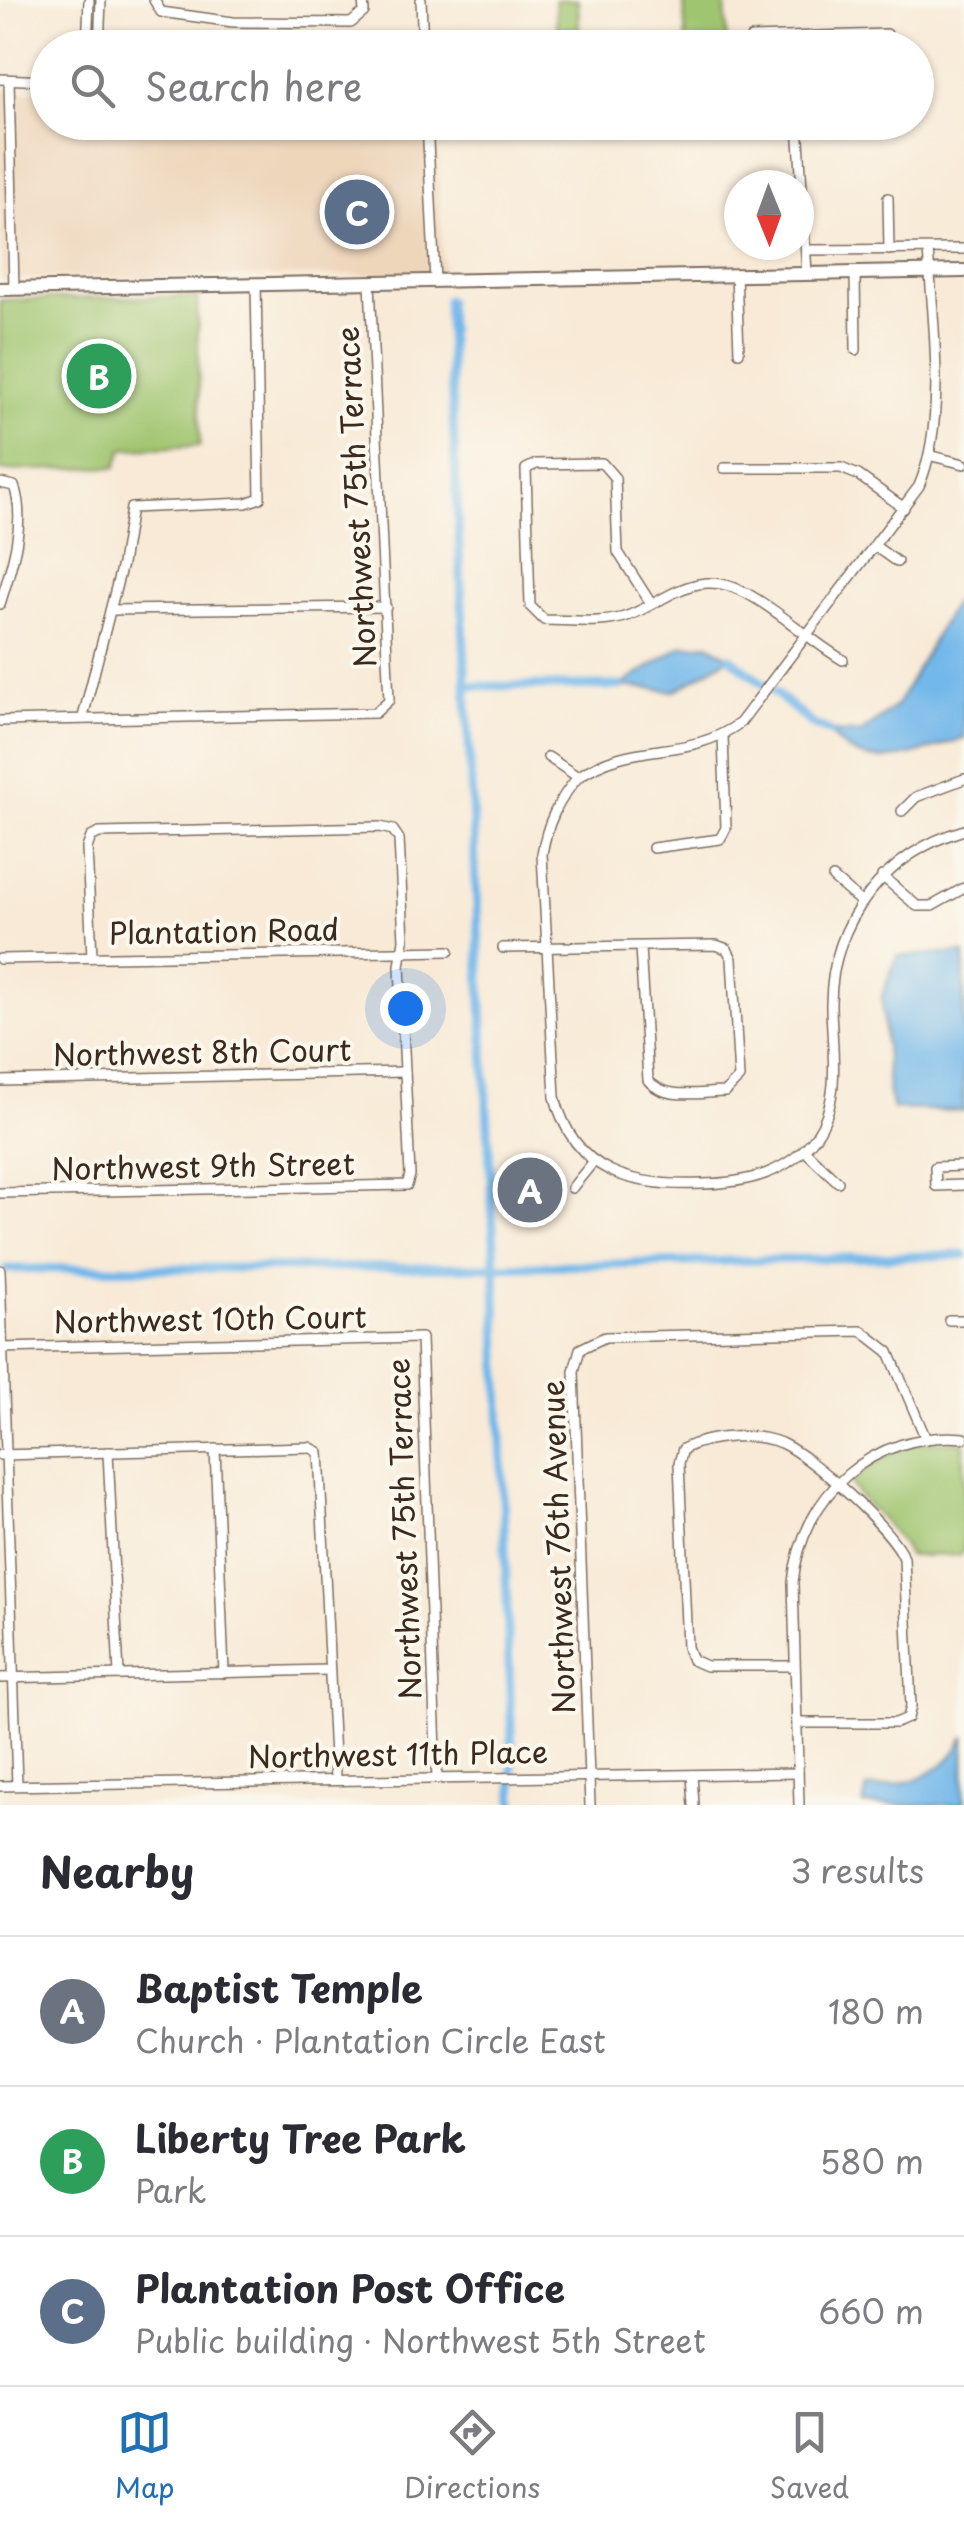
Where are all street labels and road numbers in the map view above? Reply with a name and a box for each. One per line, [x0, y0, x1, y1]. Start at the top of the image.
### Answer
street label: Northwest 75th Terrace [324, 325, 386, 669]
street label: Plantation Road [108, 905, 340, 955]
street label: Northwest 8th Court [52, 1026, 352, 1076]
street label: Northwest 9th Street [51, 1140, 355, 1190]
street label: Northwest 10th Court [53, 1293, 367, 1343]
street label: Northwest 75th Terrace [375, 1358, 431, 1700]
street label: Northwest 76th Avenue [529, 1379, 585, 1715]
street label: Northwest 11th Place [247, 1728, 549, 1778]

